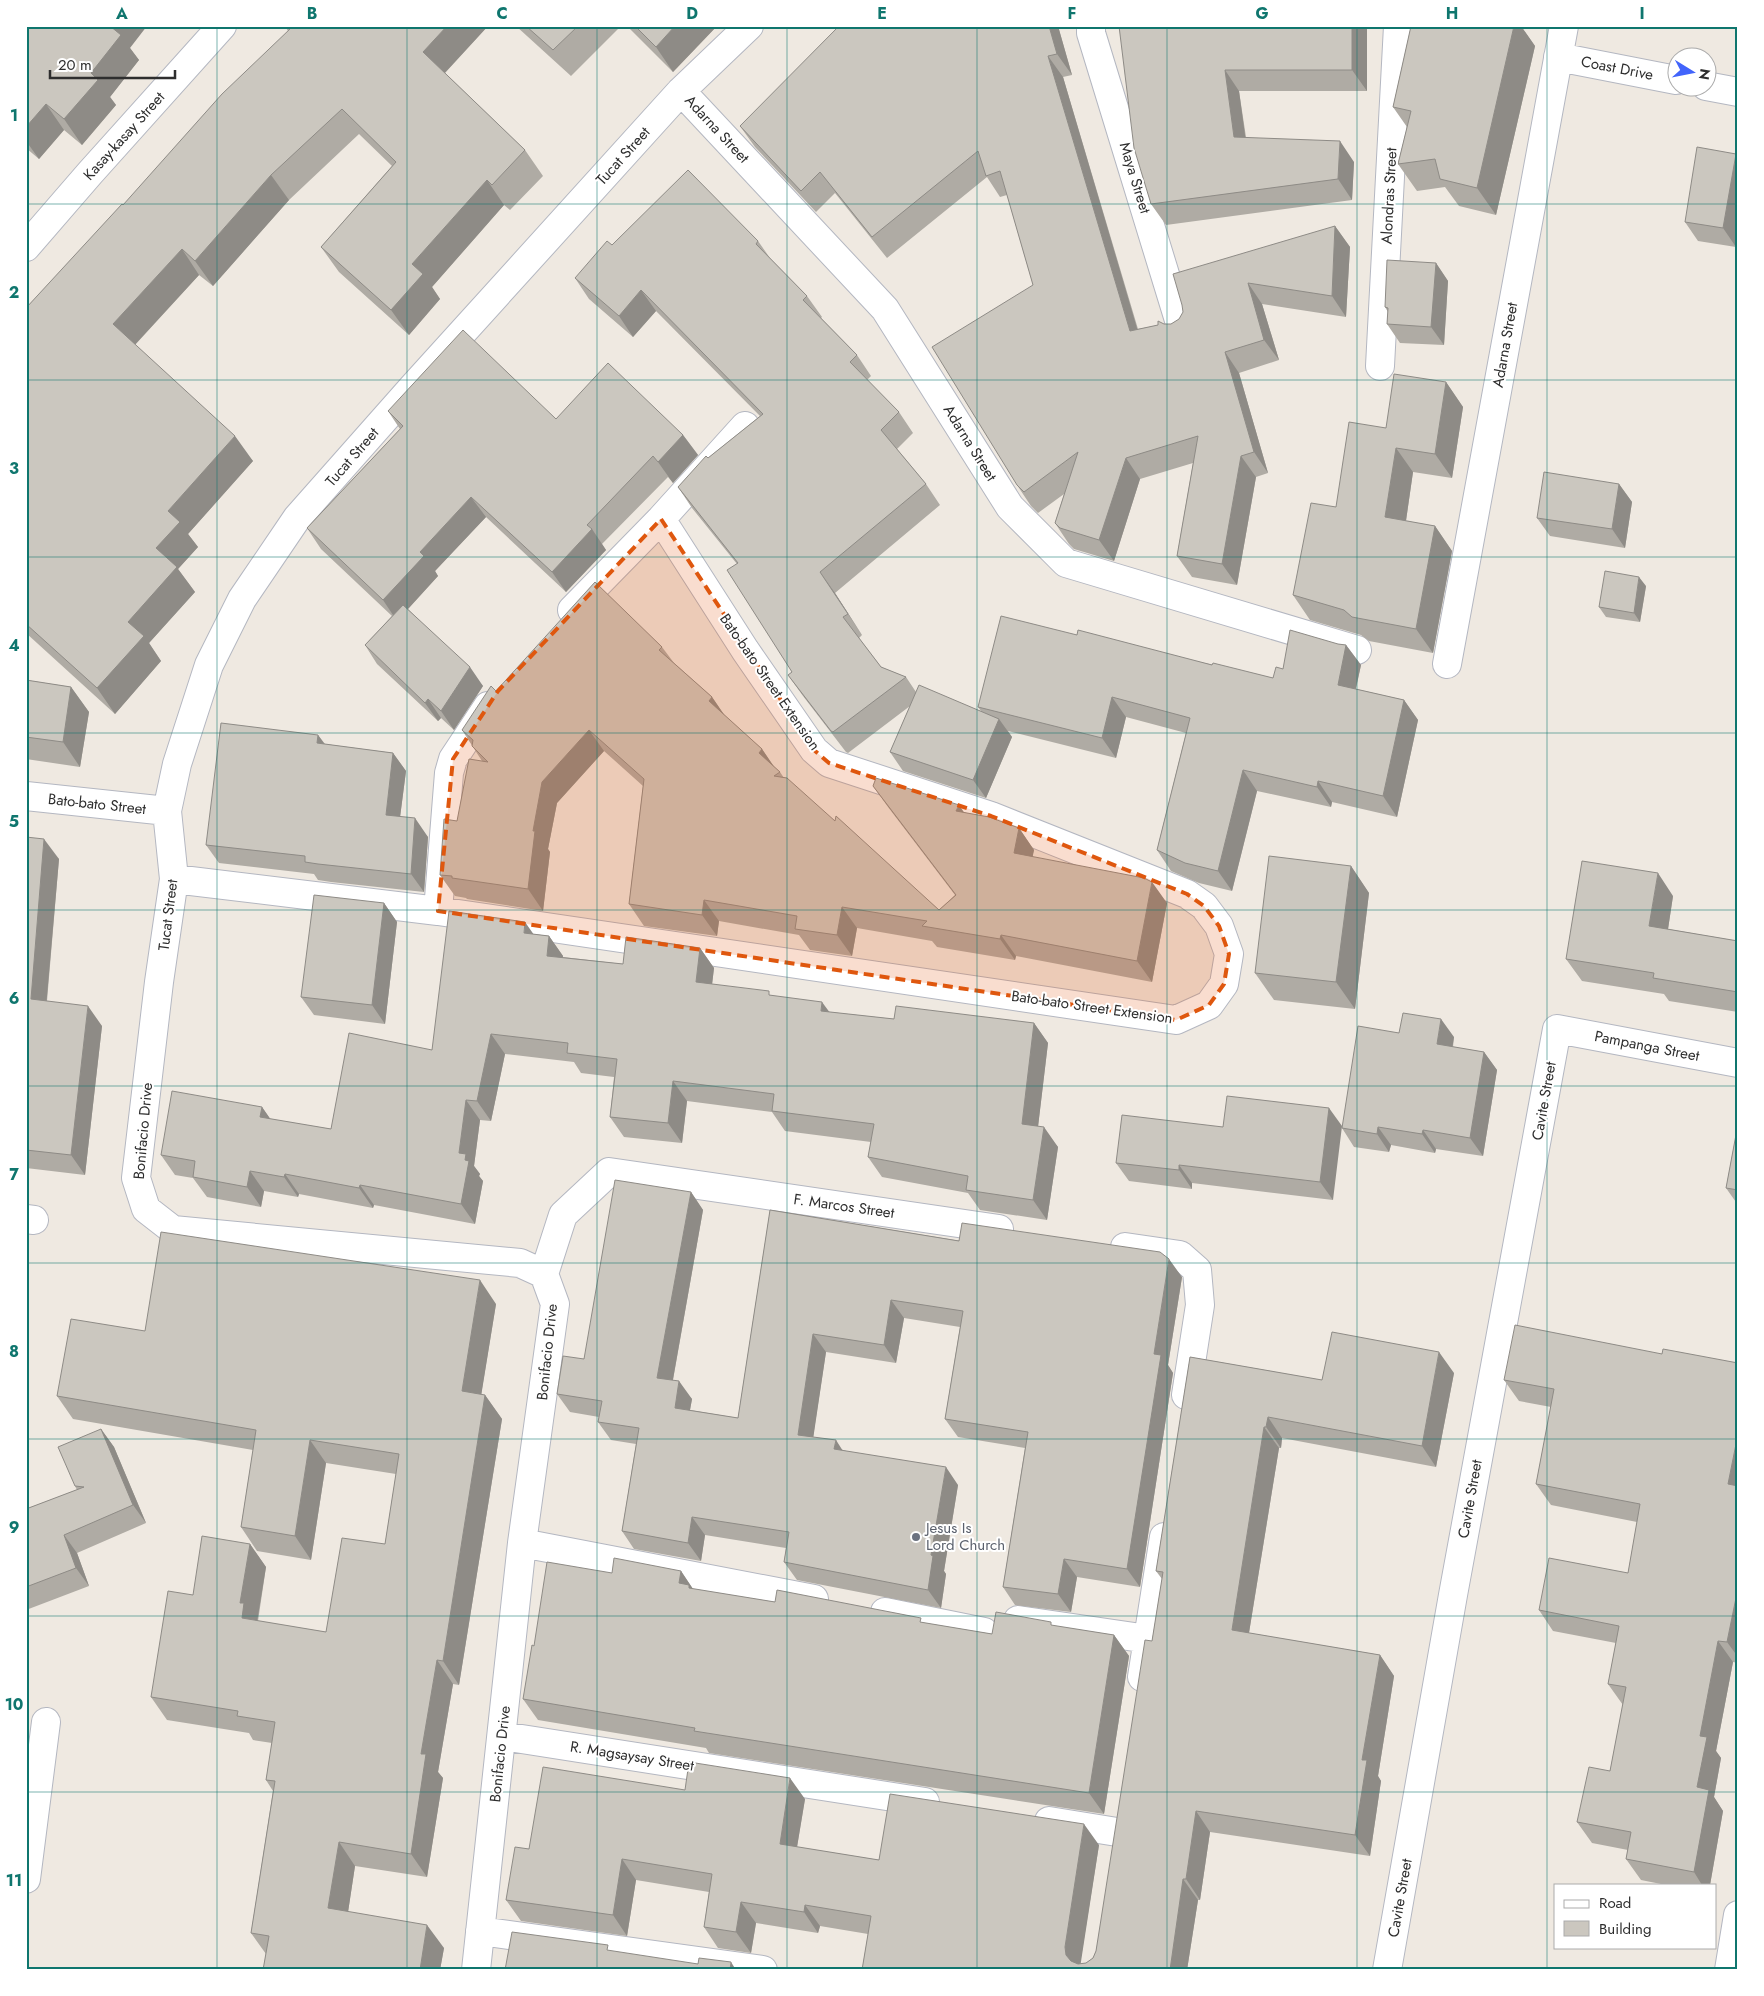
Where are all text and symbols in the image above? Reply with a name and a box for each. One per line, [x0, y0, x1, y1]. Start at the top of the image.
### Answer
text: A [115, 2, 128, 25]
text: B [307, 2, 317, 25]
text: C [496, 2, 508, 25]
text: D [686, 2, 698, 25]
text: E [877, 2, 887, 25]
text: F [1068, 2, 1076, 25]
text: G [1255, 2, 1269, 25]
text: H [1446, 2, 1458, 25]
text: I [1639, 2, 1645, 25]
scale bar [50, 48, 175, 80]
north arrow [1666, 48, 1716, 98]
street label: Coast Drive [1579, 50, 1655, 86]
text: 20 m [58, 54, 92, 76]
text: N [1694, 67, 1716, 81]
street label: Kasay-kasay Street [78, 87, 170, 185]
street label: Adarna Street [680, 90, 755, 168]
text: 1 [10, 104, 18, 127]
street label: Tucat Street [591, 122, 656, 190]
street label: Maya Street [1114, 140, 1156, 217]
street label: Alondras Street [1375, 147, 1403, 245]
text: 2 [9, 281, 19, 304]
street label: Adarna Street [1487, 300, 1523, 389]
street label: Adarna Street [938, 401, 1002, 486]
street label: Tucat Street [320, 422, 384, 491]
text: 3 [9, 457, 19, 480]
street label: Bato-bato Street Extension [714, 609, 826, 755]
text: 4 [8, 634, 20, 657]
street label: Bato-bato Street [47, 788, 147, 820]
text: 5 [9, 810, 19, 833]
street label: Tucat Street [153, 878, 183, 952]
street label: Bato-bato Street Extension [1010, 985, 1174, 1029]
text: 6 [9, 987, 19, 1010]
street label: Pampanga Street [1593, 1025, 1702, 1067]
street label: Cavite Street [1526, 1060, 1562, 1142]
street label: Bonifacio Drive [128, 1081, 158, 1180]
text: 7 [9, 1163, 19, 1186]
street label: F. Marcos Street [792, 1188, 896, 1224]
street label: Bonifacio Drive [531, 1302, 563, 1401]
text: 8 [9, 1340, 19, 1363]
street label: Cavite Street [1452, 1458, 1488, 1540]
text: 9 [9, 1516, 19, 1539]
place label: Jesus Is Lord Church [924, 1517, 1005, 1556]
marker: Jesus Is Lord Church [910, 1531, 922, 1543]
text: 10 [5, 1693, 23, 1716]
street label: Bonifacio Drive [484, 1704, 516, 1803]
street label: R. Magsaysay Street [568, 1735, 696, 1777]
street label: Cavite Street [1382, 1857, 1418, 1939]
text: 11 [6, 1869, 22, 1892]
legend [1554, 1884, 1716, 1948]
text: Road [1599, 1892, 1631, 1914]
text: Building [1599, 1918, 1651, 1940]

